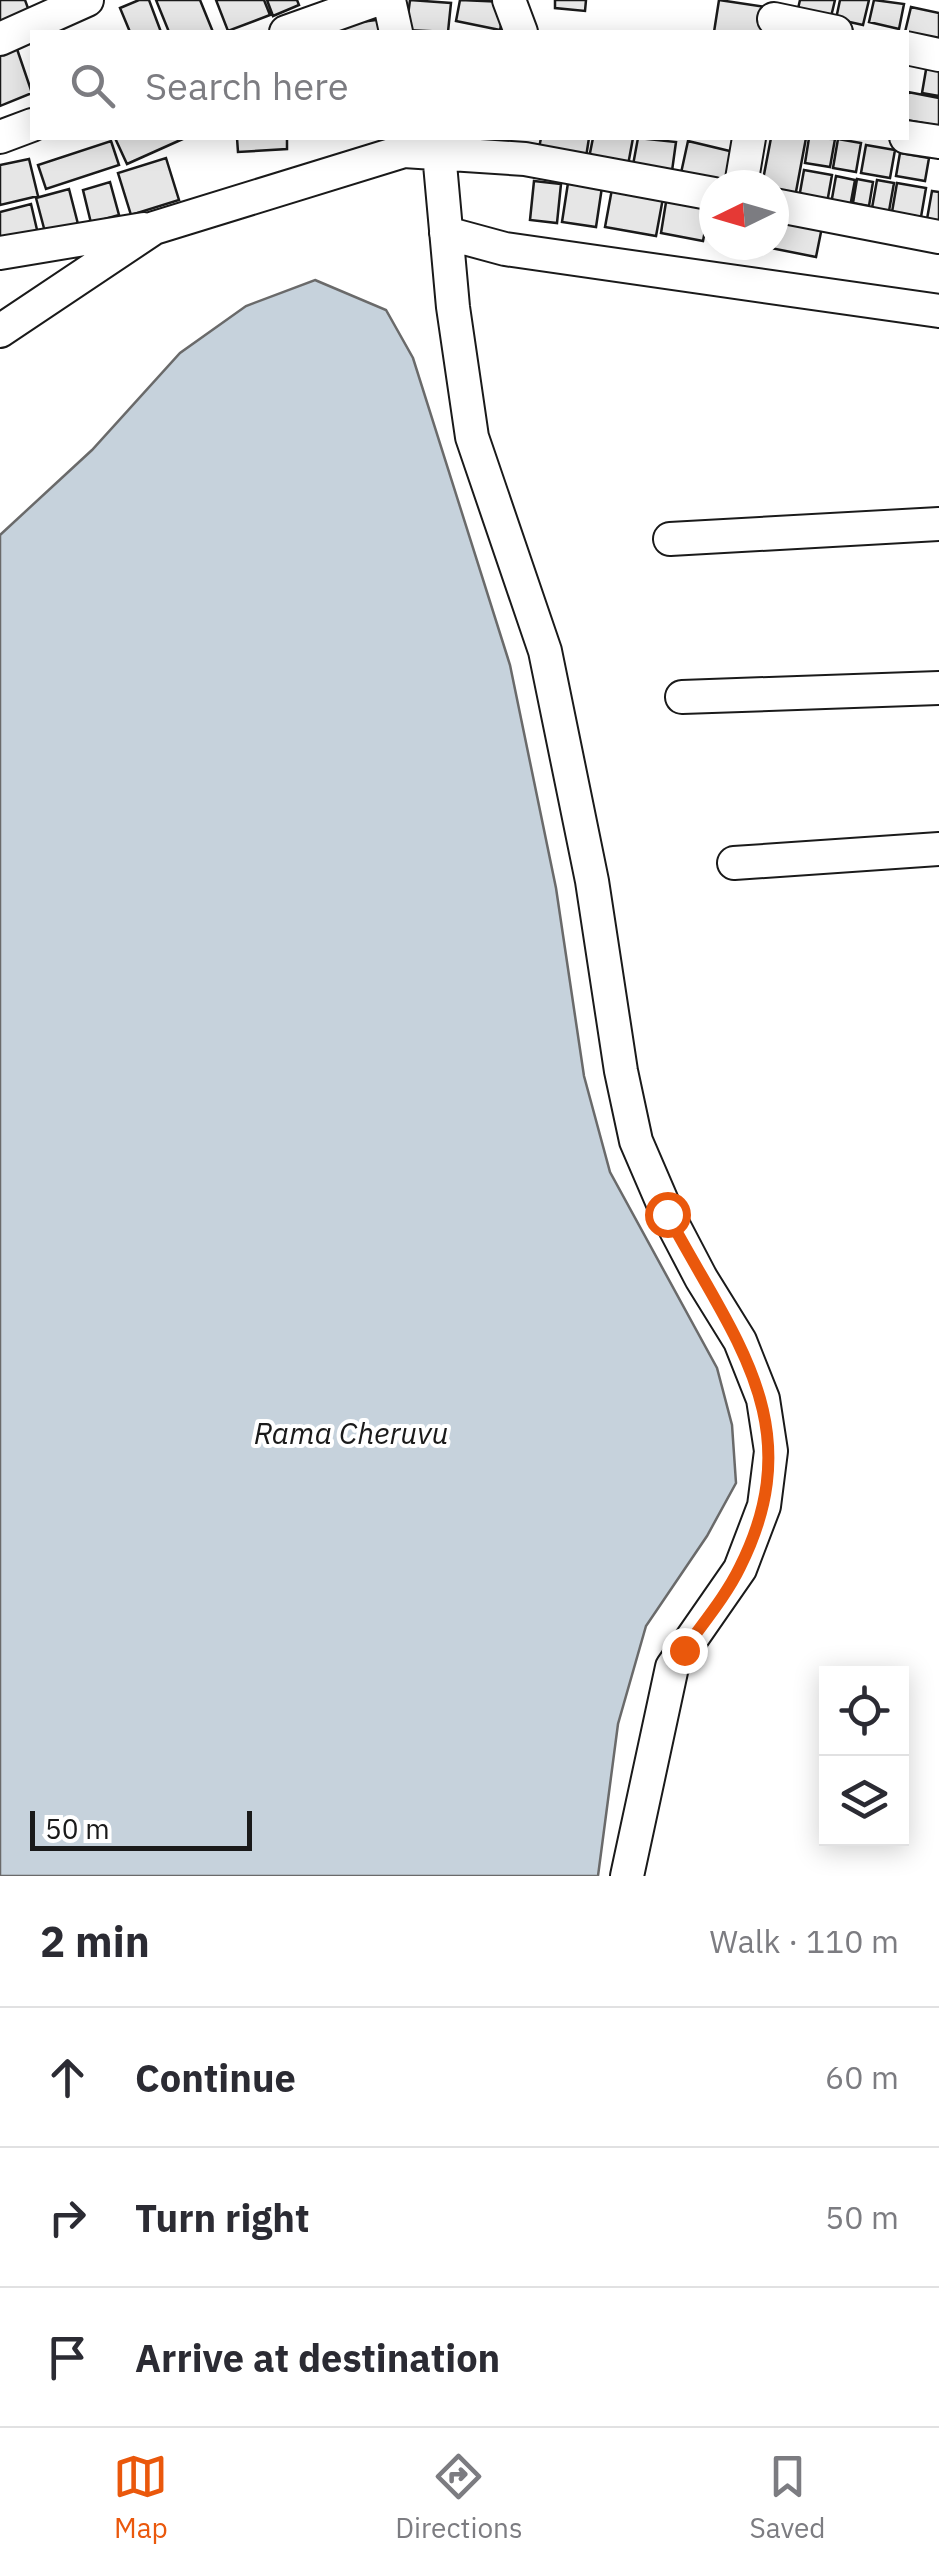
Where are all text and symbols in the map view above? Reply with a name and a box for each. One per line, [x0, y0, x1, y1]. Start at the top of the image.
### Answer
search box [30, 30, 909, 140]
icon: search [65, 58, 120, 113]
text: Search here [145, 61, 349, 110]
north arrow [699, 170, 789, 260]
route start [645, 1192, 691, 1238]
water label: Rama Cheruvu [254, 1413, 448, 1452]
route end [662, 1628, 708, 1674]
map controls [819, 1666, 909, 1846]
button: locate [819, 1666, 909, 1756]
button: layers [819, 1756, 909, 1846]
scale bar [30, 1806, 252, 1851]
text: 50 m [45, 1810, 110, 1847]
text: 2 min [40, 1914, 150, 1969]
text: Walk · 110 m [710, 1920, 899, 1962]
icon: ahead [40, 2050, 95, 2105]
text: Continue [135, 2053, 296, 2102]
text: 60 m [825, 2056, 899, 2098]
icon: right [40, 2190, 95, 2245]
text: Turn right [135, 2193, 310, 2242]
text: 50 m [825, 2196, 899, 2238]
icon: arrive [40, 2330, 95, 2385]
text: Arrive at destination [135, 2333, 500, 2382]
tab: Map [113, 2449, 168, 2546]
tab: Directions [395, 2449, 523, 2546]
tab: Saved [749, 2449, 826, 2546]

